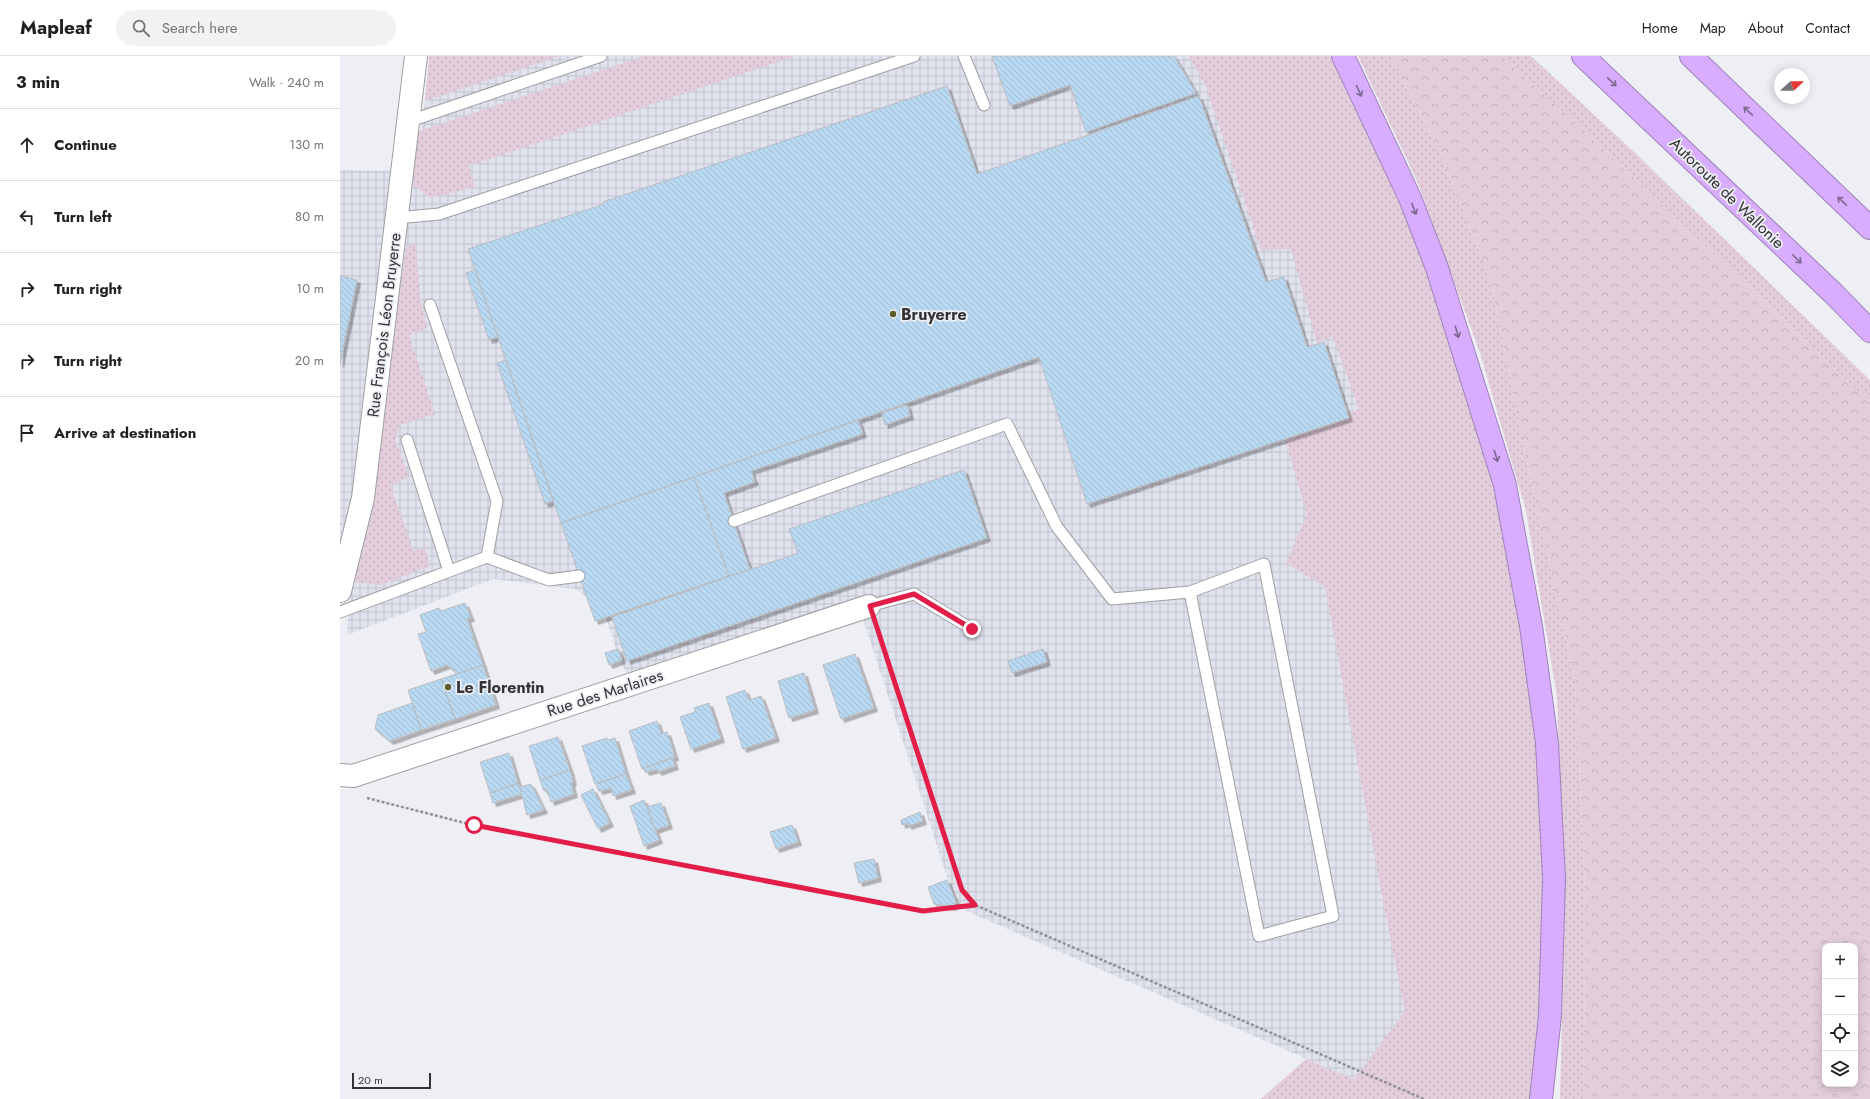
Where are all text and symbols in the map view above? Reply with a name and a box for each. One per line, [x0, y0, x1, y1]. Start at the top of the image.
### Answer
search box [116, 10, 396, 46]
text: Mapleaf [20, 14, 92, 41]
icon: search [130, 17, 152, 39]
text: Search here [162, 17, 238, 39]
text: Home [1642, 18, 1678, 38]
text: Map [1700, 18, 1726, 38]
text: About [1748, 18, 1783, 38]
text: Contact [1805, 18, 1850, 38]
north arrow [1774, 68, 1810, 104]
text: 3 min [16, 70, 60, 94]
text: Walk · 240 m [249, 73, 324, 92]
one-way arrow [1607, 77, 1617, 87]
one-way arrow [1356, 85, 1363, 97]
one-way arrow [1743, 106, 1753, 116]
street label: Autoroute de Wallonie [1665, 132, 1789, 254]
icon: ahead [16, 134, 38, 156]
text: Continue [54, 134, 117, 156]
text: 130 m [289, 135, 324, 154]
one-way arrow [1837, 196, 1847, 206]
one-way arrow [1411, 203, 1419, 215]
icon: left [16, 206, 38, 228]
text: Turn left [54, 206, 112, 228]
text: 80 m [295, 207, 324, 226]
street label: Rue François Léon Bruyerre [361, 231, 407, 419]
one-way arrow [1792, 254, 1802, 264]
icon: right [16, 278, 38, 300]
text: Turn right [54, 278, 122, 300]
text: 10 m [296, 279, 324, 298]
place label: Bruyerre [901, 303, 967, 326]
marker: Bruyerre [888, 309, 898, 319]
one-way arrow [1454, 325, 1461, 338]
icon: right [16, 350, 38, 372]
text: Turn right [54, 350, 122, 372]
text: 20 m [295, 351, 324, 370]
icon: arrive [16, 422, 38, 444]
text: Arrive at destination [54, 422, 196, 444]
one-way arrow [1492, 450, 1500, 462]
route end [963, 620, 981, 638]
street label: Rue des Marlaires [544, 663, 666, 723]
place label: Le Florentin [456, 676, 544, 699]
marker: Le Florentin [443, 682, 453, 692]
route start [465, 816, 483, 834]
map controls [1822, 943, 1858, 1087]
button: + [1822, 943, 1858, 979]
button: − [1822, 979, 1858, 1015]
button: locate [1822, 1015, 1858, 1051]
button: layers [1822, 1051, 1858, 1087]
scale bar [352, 1071, 431, 1090]
text: 20 m [358, 1072, 383, 1088]

